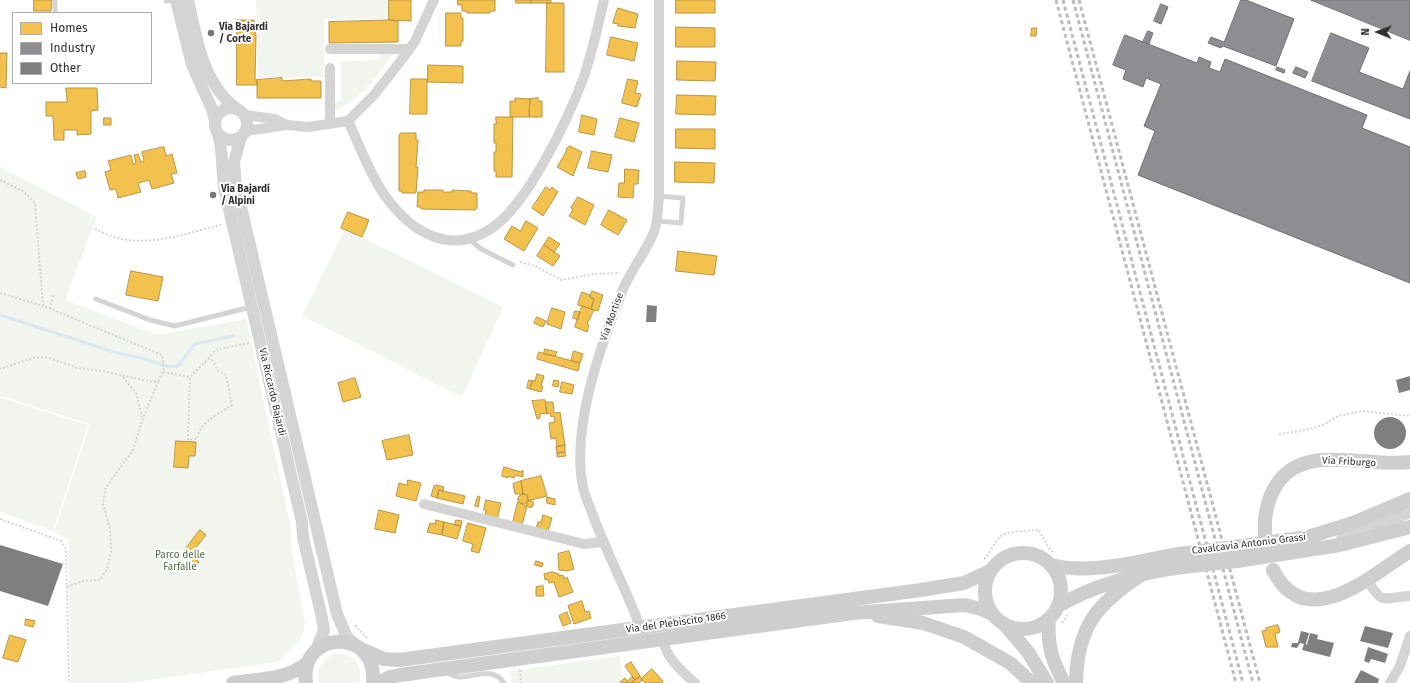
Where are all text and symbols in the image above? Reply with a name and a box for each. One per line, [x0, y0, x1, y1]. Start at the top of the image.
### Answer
legend [12, 12, 152, 84]
north arrow [1358, 12, 1398, 52]
text: Homes [50, 21, 88, 35]
place label: Via Bajardi / Corte [219, 21, 268, 44]
marker: Via Bajardi / Corte [206, 28, 216, 38]
text: N [1359, 28, 1372, 36]
text: Industry [50, 41, 95, 55]
text: Other [50, 61, 81, 75]
place label: Via Bajardi / Alpini [221, 183, 270, 206]
marker: Via Bajardi / Alpini [208, 190, 218, 200]
street label: Via Mortise [598, 291, 626, 343]
street label: Via Riccardo Bajardi [256, 347, 288, 437]
street label: Via Friburgo [1322, 455, 1376, 469]
street label: Cavalcavia Antonio Grassi [1191, 531, 1307, 557]
park label: Parco delle Farfalle [155, 549, 205, 572]
street label: Via del Plebiscito 1866 [625, 610, 727, 636]

